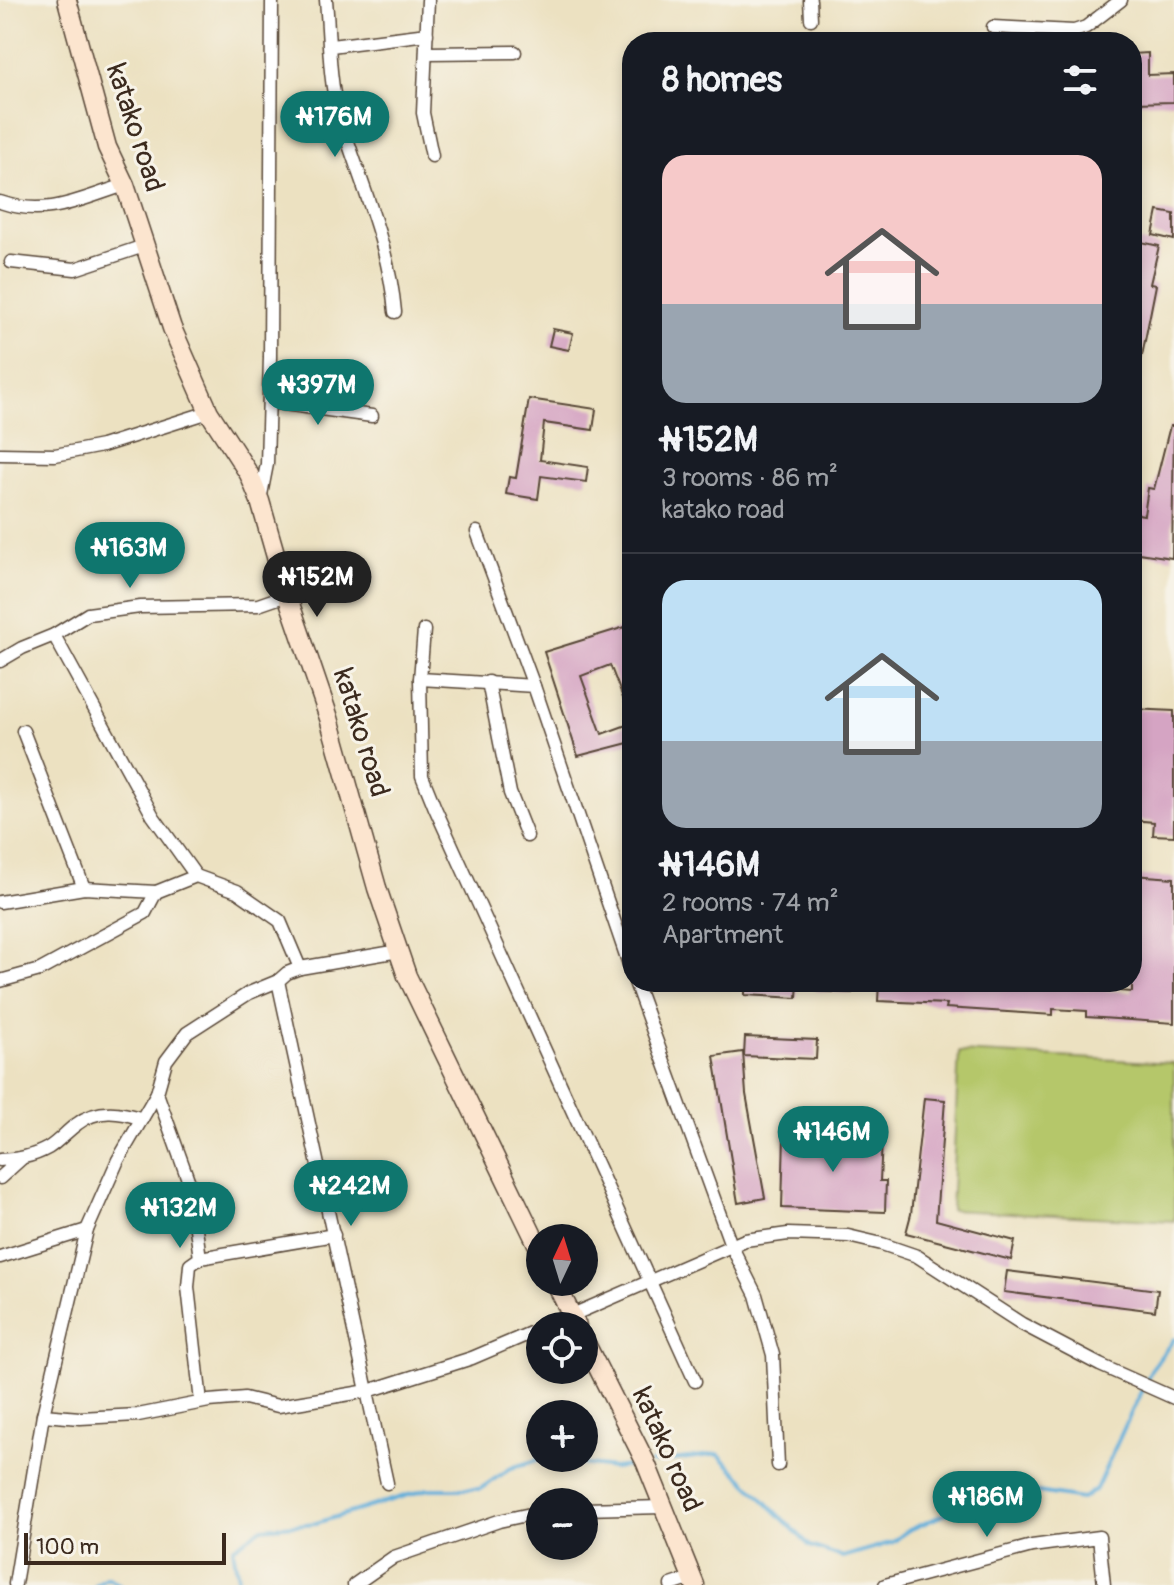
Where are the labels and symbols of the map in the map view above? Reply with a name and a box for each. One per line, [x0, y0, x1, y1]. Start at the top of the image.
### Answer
street label: katako road [98, 60, 172, 196]
pin: ₦176M [279, 91, 391, 159]
pin: ₦397M [262, 359, 374, 427]
pin: ₦163M [74, 522, 186, 590]
pin: ₦152M [261, 551, 373, 619]
street label: katako road [325, 665, 397, 801]
pin: ₦146M [777, 1106, 889, 1174]
pin: ₦242M [295, 1160, 407, 1228]
pin: ₦132M [124, 1182, 236, 1250]
north arrow [526, 1224, 598, 1296]
street label: katako road [624, 1383, 710, 1517]
pin: ₦186M [931, 1471, 1043, 1539]
scale bar [24, 1529, 226, 1565]

